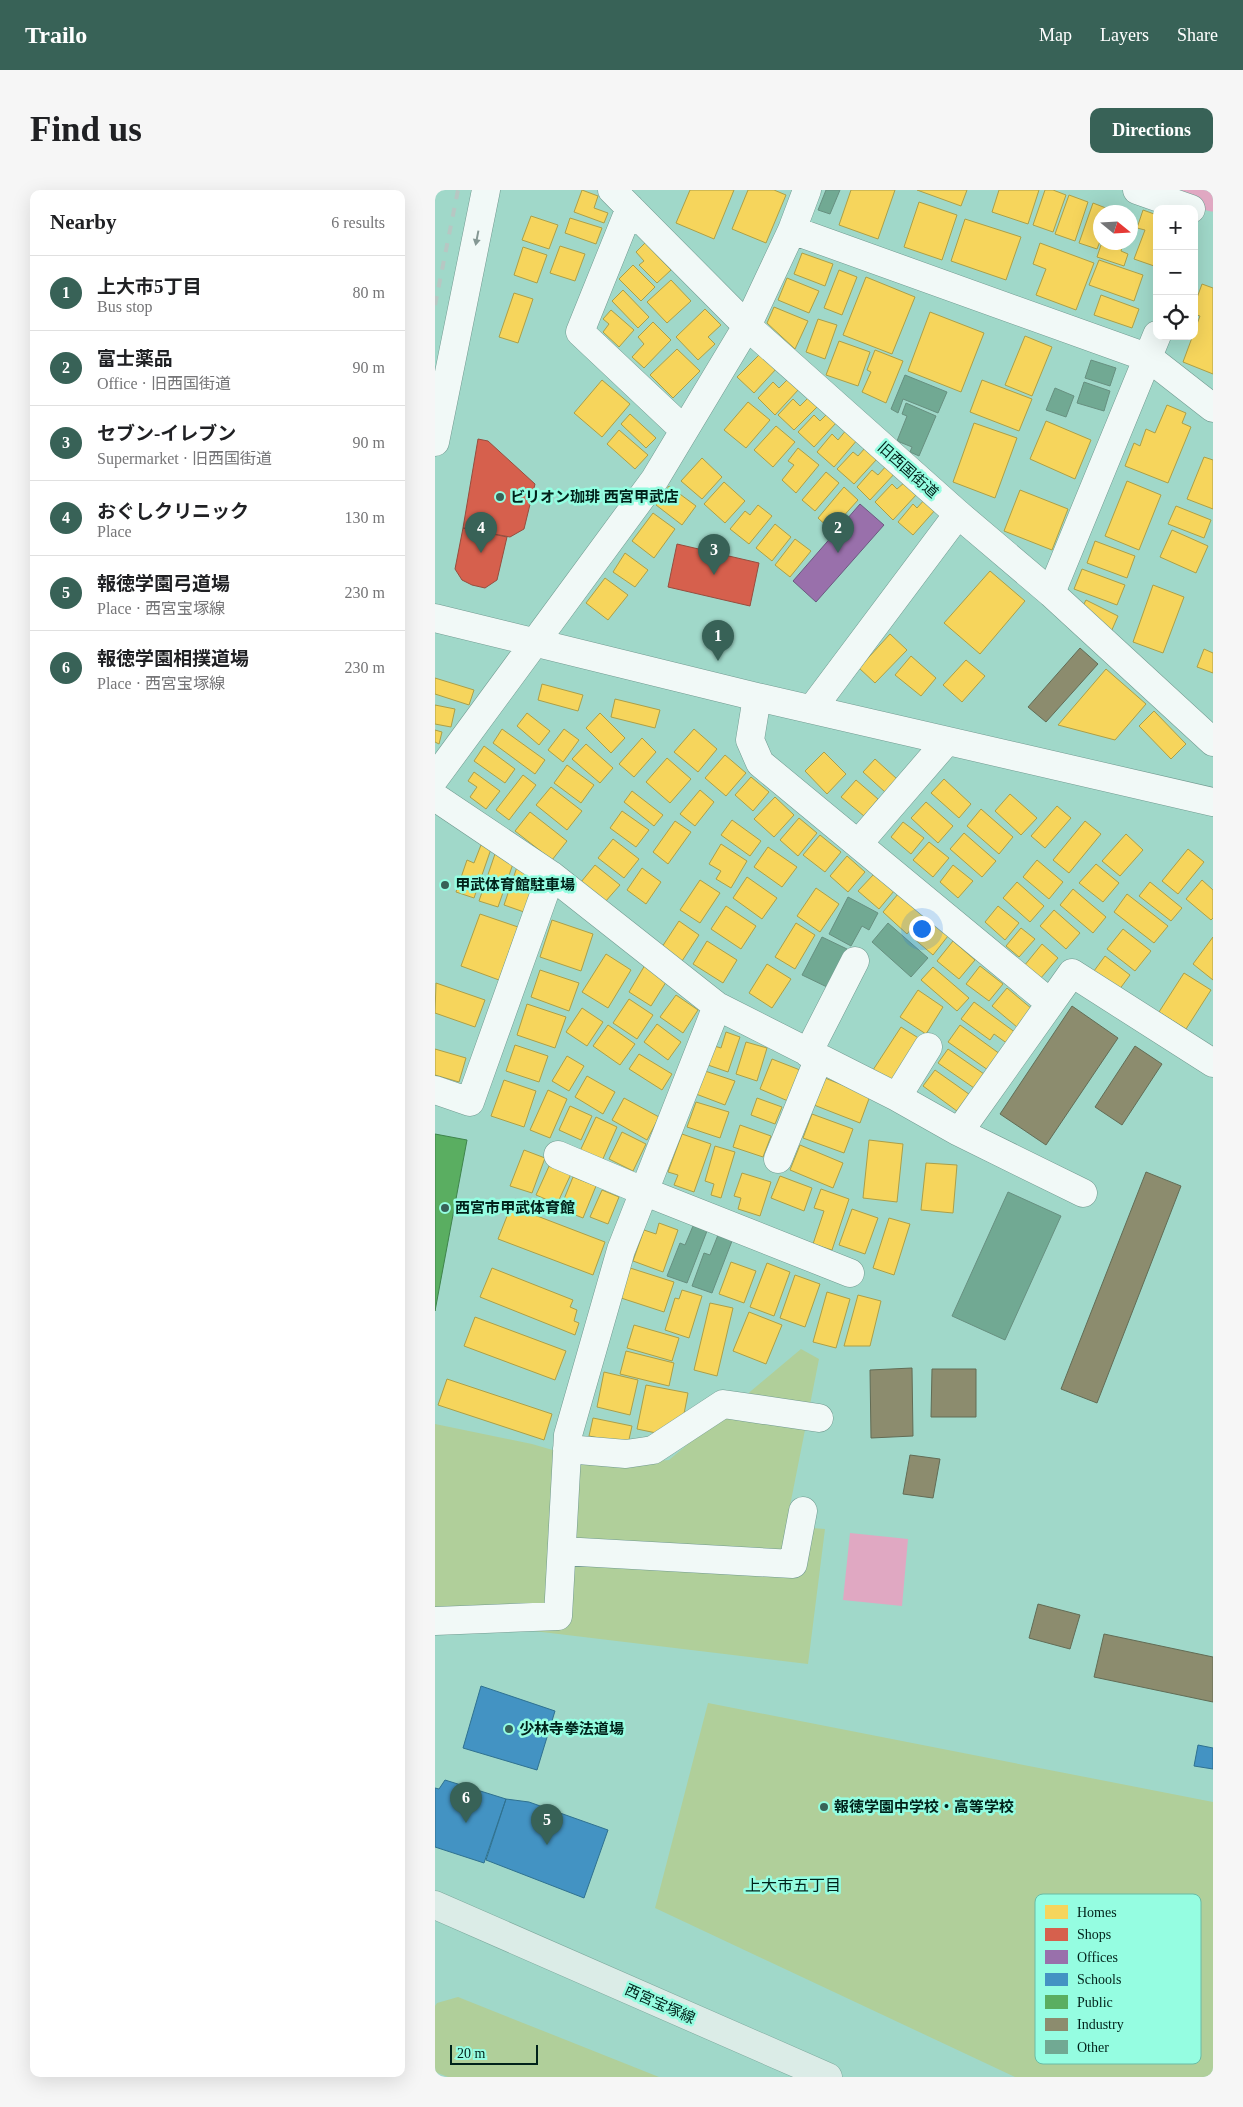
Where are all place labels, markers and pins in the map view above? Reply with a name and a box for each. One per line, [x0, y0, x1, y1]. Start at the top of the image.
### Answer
place label: ビリオン珈琲 西宮甲武店 [510, 489, 679, 505]
marker: ビリオン珈琲 西宮甲武店 [494, 491, 506, 503]
pin: 4 [465, 512, 497, 553]
pin: 2 [822, 512, 854, 553]
pin: 3 [698, 534, 730, 575]
pin: 1 [702, 620, 734, 661]
place label: 甲武体育館駐車場 [455, 877, 575, 893]
marker: 甲武体育館駐車場 [439, 879, 451, 891]
place label: 西宮市甲武体育館 [455, 1200, 575, 1216]
marker: 西宮市甲武体育館 [439, 1202, 451, 1214]
place label: 少林寺拳法道場 [519, 1721, 624, 1737]
marker: 少林寺拳法道場 [503, 1723, 515, 1735]
pin: 6 [450, 1782, 482, 1823]
place label: 報徳学園中学校・高等学校 [834, 1799, 1014, 1815]
marker: 報徳学園中学校・高等学校 [818, 1801, 830, 1813]
pin: 5 [531, 1804, 563, 1845]

